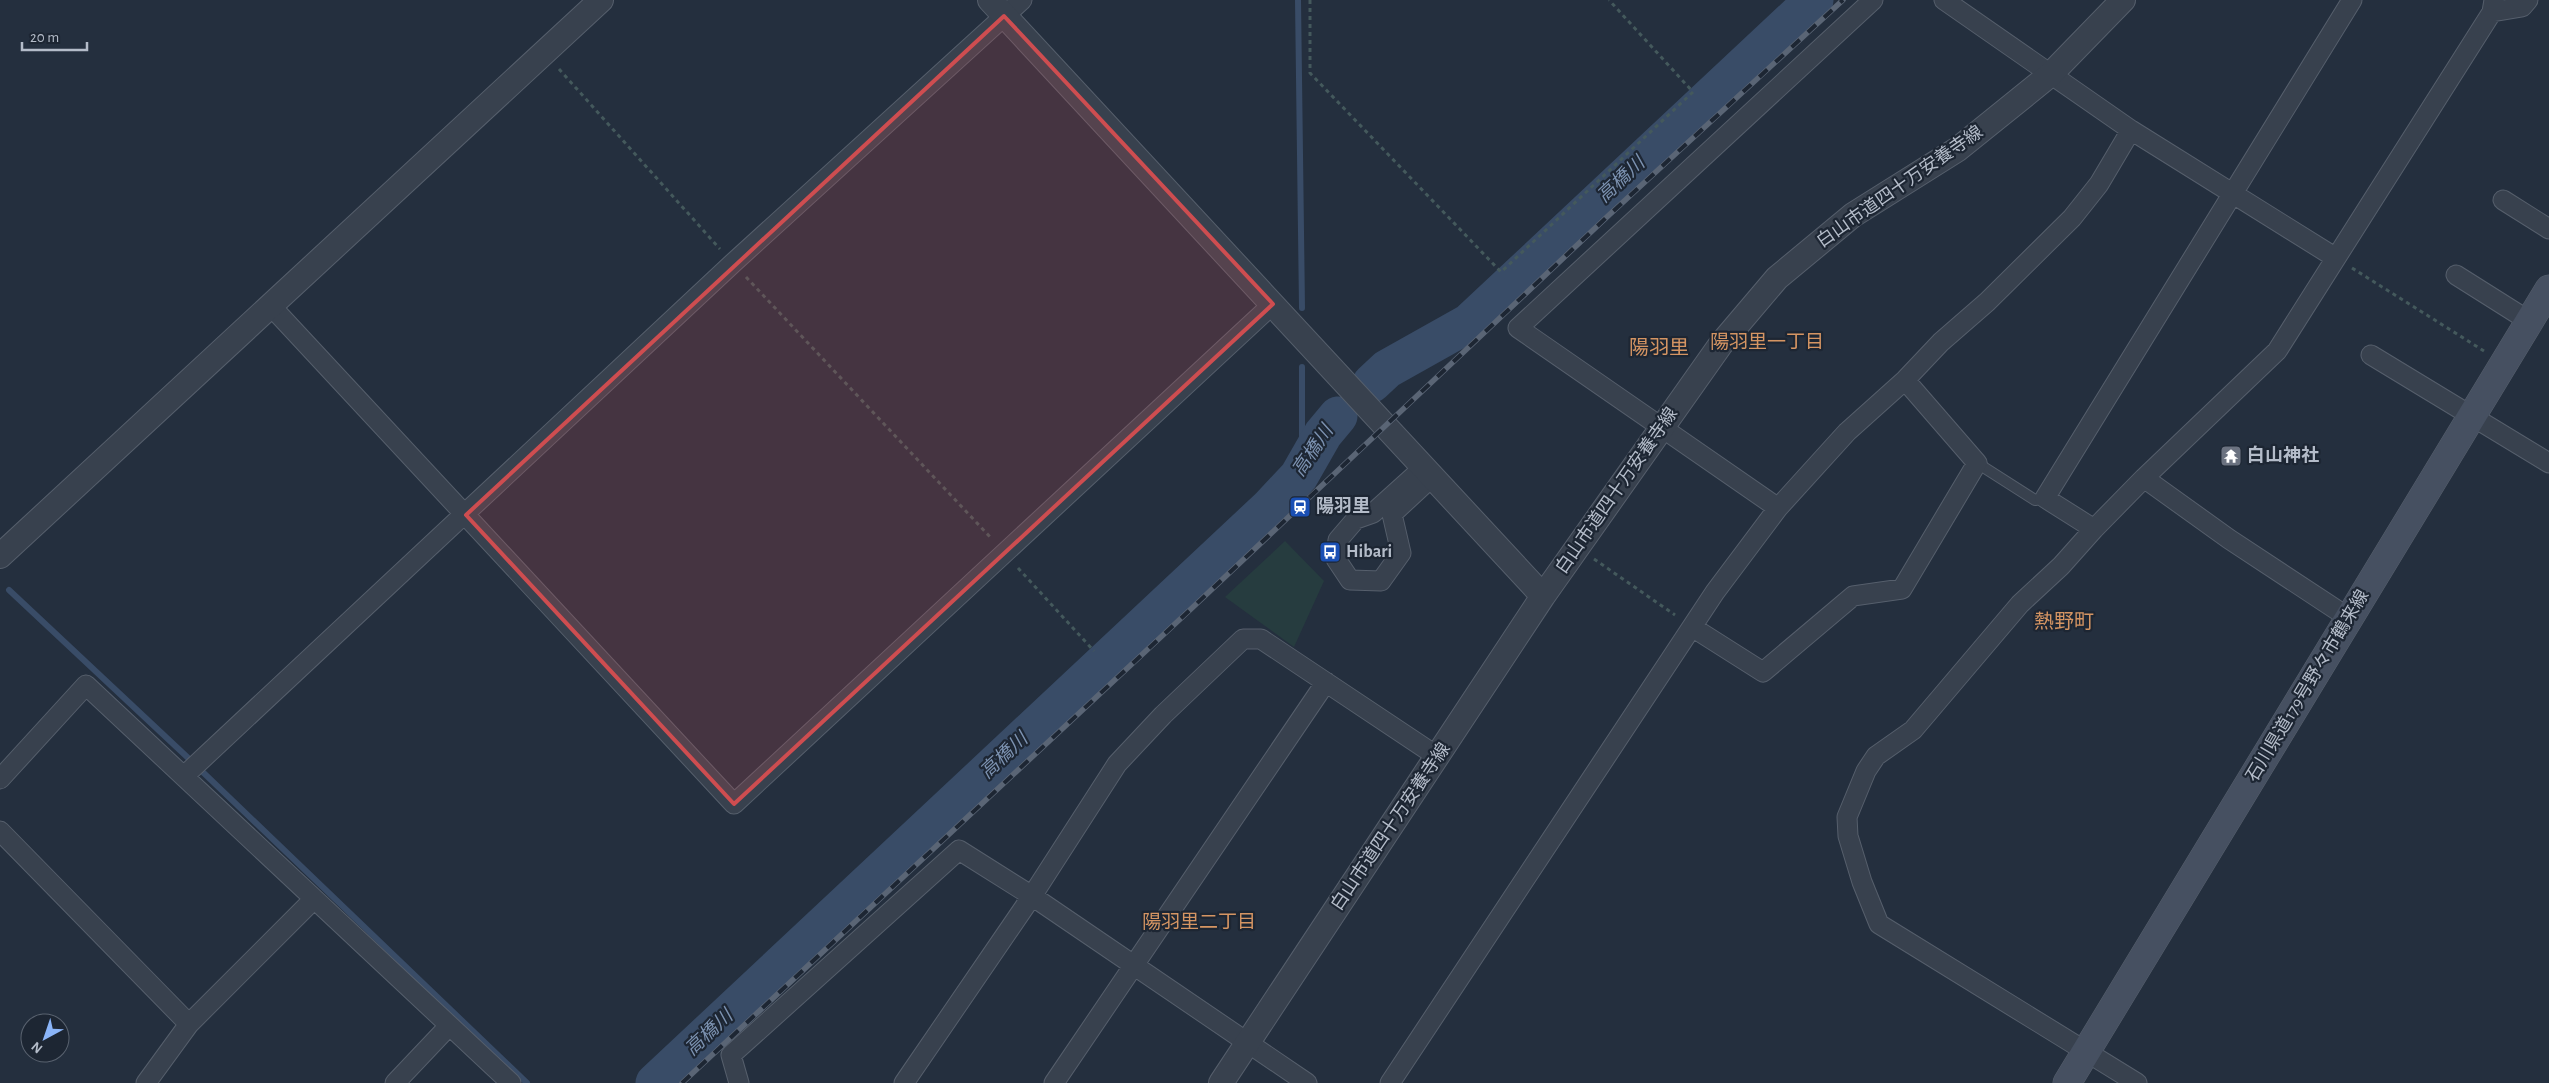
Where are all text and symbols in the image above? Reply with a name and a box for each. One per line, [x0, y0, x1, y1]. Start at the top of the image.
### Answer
scale bar [22, 20, 88, 52]
text: 20 m [30, 30, 59, 45]
street label: 白山市道四十万安養寺線 [1813, 121, 1986, 251]
water label: 高橋川 [1593, 152, 1650, 206]
district label: 陽羽里一丁目 [1710, 332, 1824, 352]
district label: 陽羽里 [1629, 337, 1689, 358]
street label: 白山市道四十万安養寺線 [1551, 404, 1681, 577]
water label: 高橋川 [1288, 420, 1338, 480]
temple icon: 白山神社 [2219, 444, 2243, 468]
place label: 白山神社 [2247, 445, 2319, 465]
station icon: 陽羽里 [1288, 495, 1312, 519]
place label: 陽羽里 [1316, 496, 1370, 516]
bus stop icon: Hibari [1318, 540, 1342, 564]
place label: Hibari [1346, 543, 1392, 561]
street label: 石川県道179号野々市鶴来線 [2242, 586, 2372, 785]
district label: 熱野町 [2034, 611, 2094, 632]
water label: 高橋川 [976, 728, 1033, 782]
street label: 白山市道四十万安養寺線 [1327, 739, 1454, 914]
district label: 陽羽里二丁目 [1142, 912, 1256, 932]
water label: 高橋川 [681, 1005, 738, 1059]
north arrow [20, 1013, 70, 1063]
text: N [29, 1039, 46, 1056]

